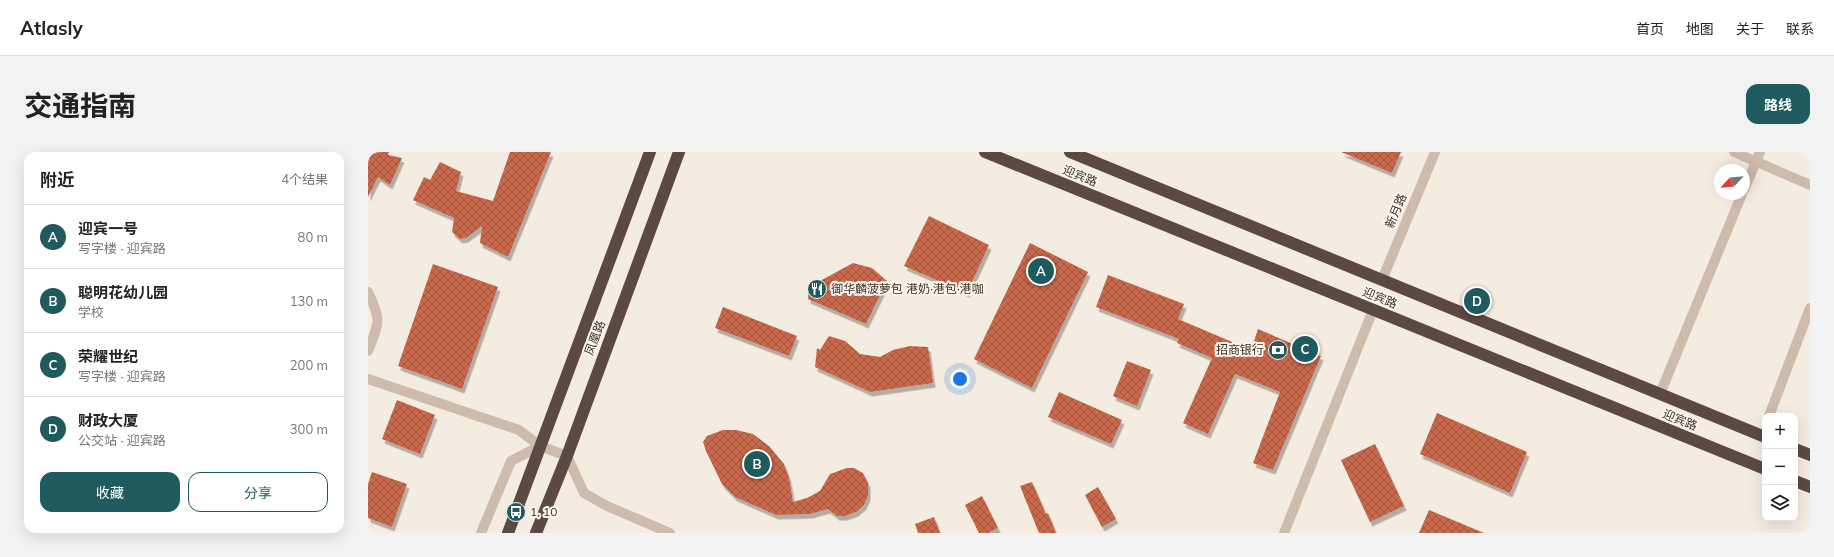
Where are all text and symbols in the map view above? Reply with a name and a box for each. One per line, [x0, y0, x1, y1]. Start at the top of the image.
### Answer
text: Atlasly [20, 16, 83, 40]
text: 首页 [1636, 20, 1664, 38]
text: 地图 [1686, 20, 1714, 38]
text: 关于 [1736, 20, 1764, 38]
text: 联系 [1786, 20, 1814, 38]
button: 路线 [1746, 84, 1810, 124]
text: 交通指南 [24, 88, 136, 123]
street label: 迎宾路 [1061, 162, 1100, 189]
north arrow [1714, 164, 1750, 200]
text: 附近 [40, 169, 74, 190]
text: 4个结果 [281, 171, 328, 187]
street label: 新月路 [1382, 191, 1409, 230]
text: 迎宾一号 [78, 219, 138, 238]
text: A [48, 229, 58, 245]
text: 80 m [298, 229, 328, 245]
text: 写字楼 · 迎宾路 [78, 240, 166, 256]
pin: A [1028, 256, 1054, 286]
restaurant icon: 御华麟菠萝包 港奶·港包·港咖 [806, 278, 828, 300]
place label: 御华麟菠萝包 港奶·港包·港咖 [831, 281, 984, 296]
text: 聪明花幼儿园 [78, 283, 168, 302]
street label: 迎宾路 [1361, 284, 1400, 311]
pin: D [1464, 286, 1490, 316]
text: B [49, 293, 57, 309]
text: 130 m [290, 293, 328, 309]
text: 学校 [78, 304, 104, 320]
street label: 凤凰路 [581, 318, 608, 357]
pin: C [1292, 334, 1318, 364]
bank icon: 招商银行 [1267, 339, 1289, 361]
place label: 招商银行 [1216, 342, 1264, 357]
text: 荣耀世纪 [78, 347, 138, 366]
text: C [49, 357, 57, 373]
text: 200 m [290, 357, 328, 373]
text: 写字楼 · 迎宾路 [78, 368, 166, 384]
your location [950, 369, 970, 389]
street label: 迎宾路 [1661, 406, 1700, 433]
text: 财政大厦 [78, 411, 138, 430]
map controls [1762, 413, 1798, 521]
button: + [1762, 413, 1798, 449]
text: D [48, 421, 58, 437]
text: 300 m [290, 421, 328, 437]
text: 公交站 · 迎宾路 [78, 432, 166, 448]
pin: B [744, 449, 770, 479]
button: − [1762, 449, 1798, 485]
button: 收藏 [40, 472, 180, 512]
button: 分享 [188, 472, 328, 512]
button: layers [1762, 485, 1798, 521]
bus stop icon: 1, 10 [505, 501, 527, 523]
place label: 1, 10 [530, 504, 557, 519]

